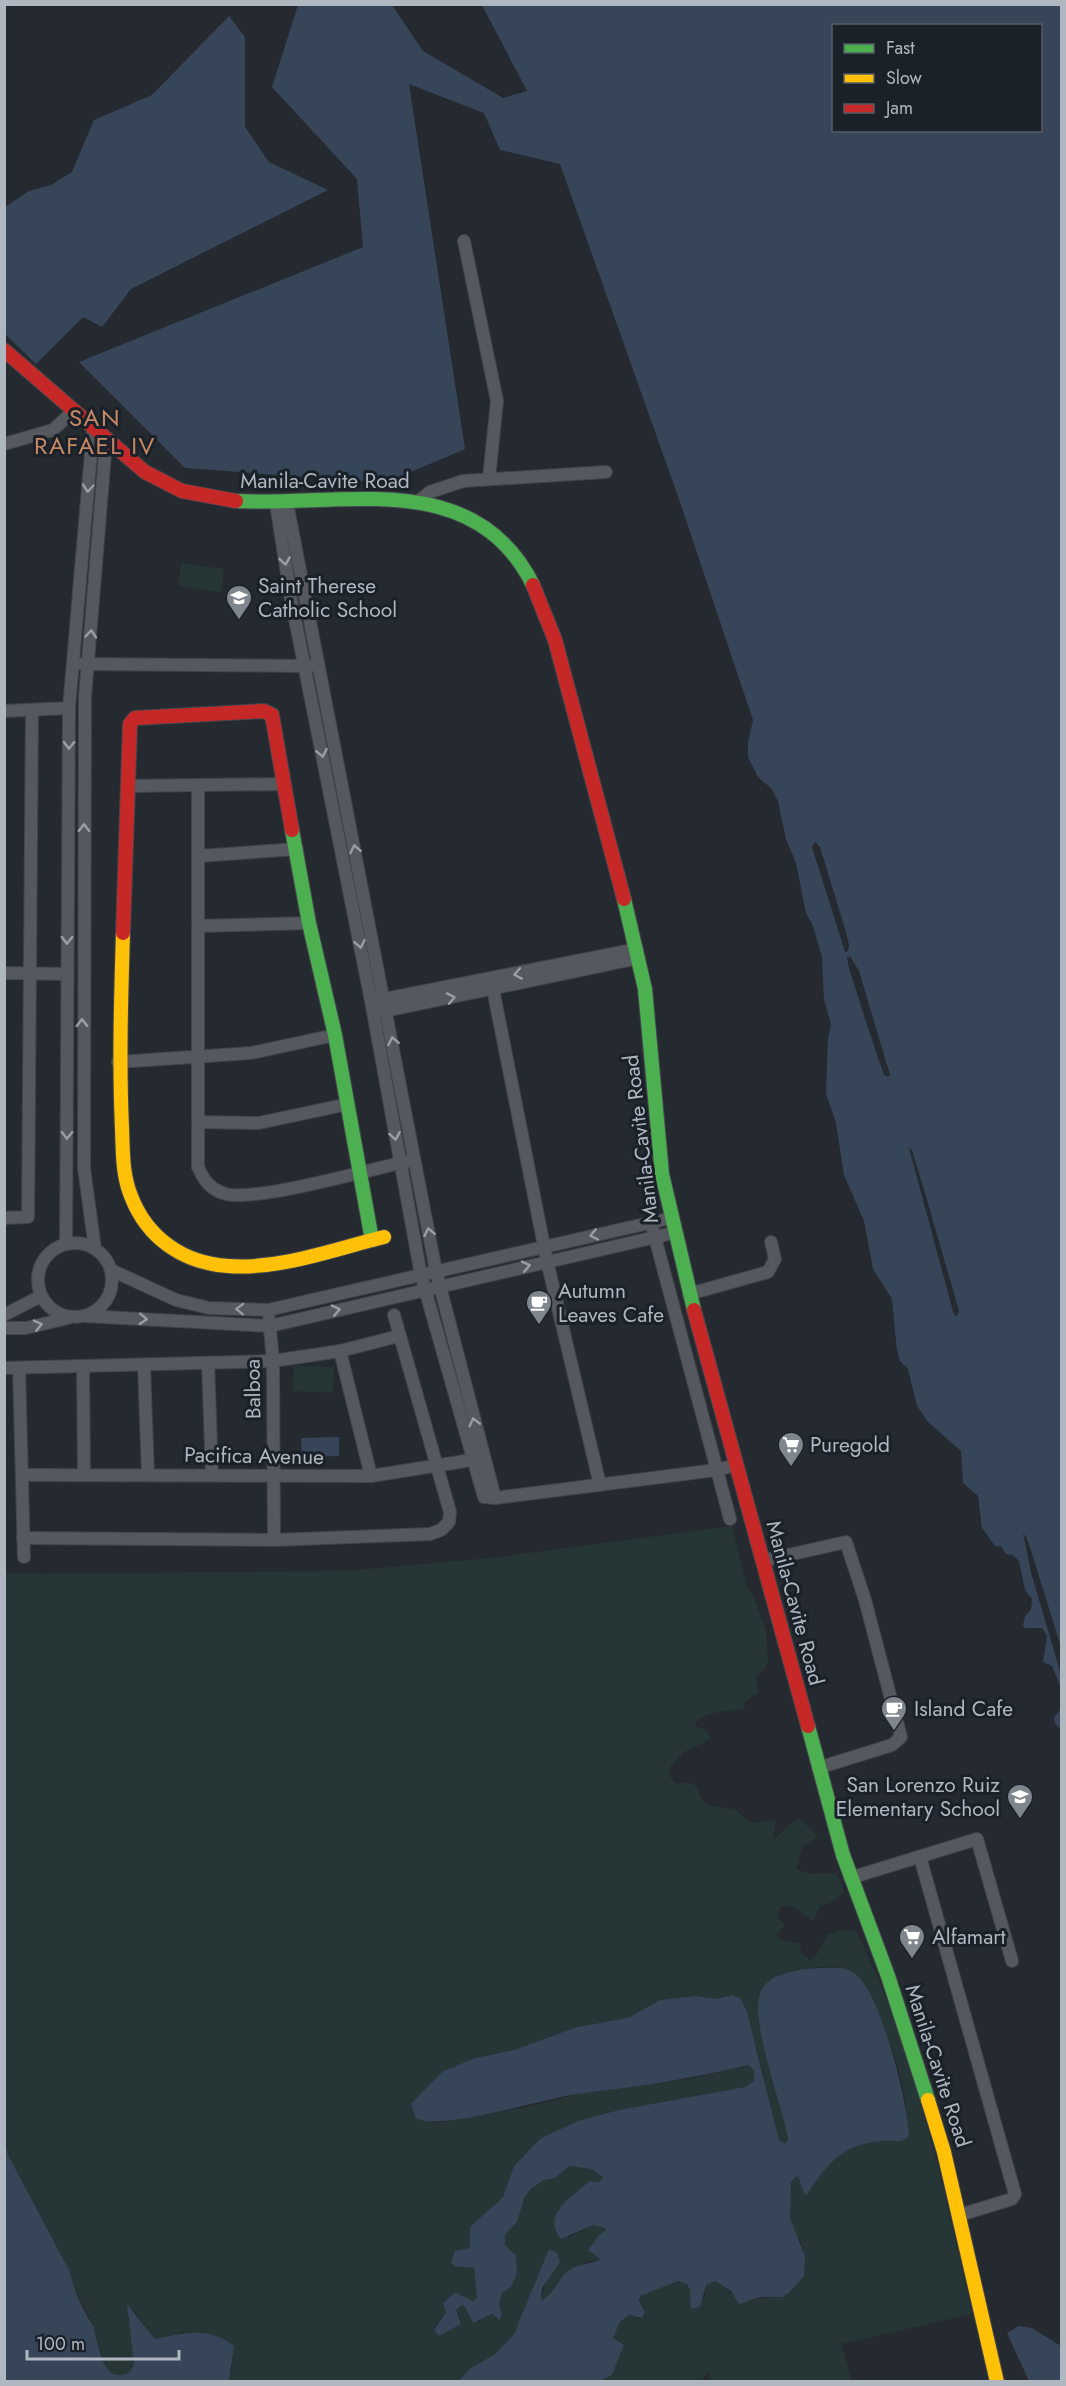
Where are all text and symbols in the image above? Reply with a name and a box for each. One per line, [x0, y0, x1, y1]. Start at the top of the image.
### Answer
legend [832, 24, 1042, 132]
text: Fast [886, 35, 915, 61]
text: Slow [886, 65, 923, 91]
text: Jam [884, 95, 913, 121]
district label: SAN RAFAEL IV [34, 400, 156, 463]
street label: Manila-Cavite Road [240, 466, 410, 496]
one-way arrow [82, 483, 95, 492]
one-way arrow [278, 556, 291, 566]
place label: Saint Therese Catholic School [258, 571, 397, 625]
school or university icon: Saint Therese Catholic School [224, 583, 254, 621]
one-way arrow [84, 629, 97, 638]
one-way arrow [63, 741, 75, 750]
one-way arrow [315, 747, 328, 757]
one-way arrow [77, 824, 90, 833]
one-way arrow [349, 845, 362, 855]
one-way arrow [61, 936, 73, 945]
one-way arrow [353, 939, 366, 949]
one-way arrow [513, 967, 523, 980]
one-way arrow [446, 992, 456, 1005]
one-way arrow [76, 1019, 88, 1028]
one-way arrow [387, 1036, 400, 1046]
street label: Manila-Cavite Road [616, 1053, 666, 1225]
one-way arrow [61, 1131, 73, 1140]
one-way arrow [389, 1131, 401, 1140]
one-way arrow [423, 1227, 436, 1237]
one-way arrow [590, 1228, 600, 1241]
one-way arrow [521, 1260, 531, 1273]
place label: Autumn Leaves Cafe [558, 1276, 664, 1330]
cafe icon: Autumn Leaves Cafe [524, 1288, 554, 1326]
one-way arrow [235, 1303, 244, 1315]
one-way arrow [331, 1305, 341, 1318]
one-way arrow [139, 1313, 148, 1326]
one-way arrow [33, 1319, 43, 1332]
street label: Balboa [237, 1359, 269, 1419]
one-way arrow [469, 1417, 482, 1427]
supermarket icon: Puregold [776, 1430, 806, 1468]
place label: Puregold [810, 1430, 890, 1460]
street label: Pacifica Avenue [184, 1440, 324, 1472]
street label: Manila-Cavite Road [759, 1517, 831, 1689]
cafe icon: Island Cafe [879, 1694, 909, 1732]
place label: Island Cafe [914, 1694, 1013, 1724]
place label: San Lorenzo Ruiz Elementary School [836, 1770, 1000, 1824]
school or university icon: San Lorenzo Ruiz Elementary School [1005, 1782, 1035, 1820]
supermarket icon: Alfamart [897, 1922, 927, 1960]
place label: Alfamart [932, 1922, 1006, 1952]
street label: Manila-Cavite Road [898, 1981, 978, 2151]
scale bar [27, 2323, 178, 2361]
text: 100 m [36, 2331, 85, 2357]

